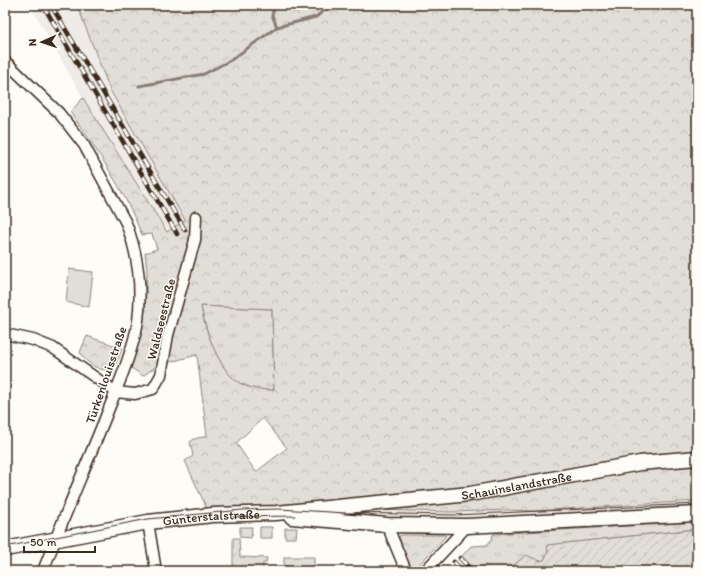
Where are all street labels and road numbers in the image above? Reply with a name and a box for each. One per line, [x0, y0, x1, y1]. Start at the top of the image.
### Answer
street label: Waldseestraße [144, 277, 178, 361]
street label: Türkenlouisstraße [82, 324, 130, 426]
street label: Schauinslandstraße [460, 468, 573, 502]
street label: Günterstalstraße [162, 506, 260, 528]

